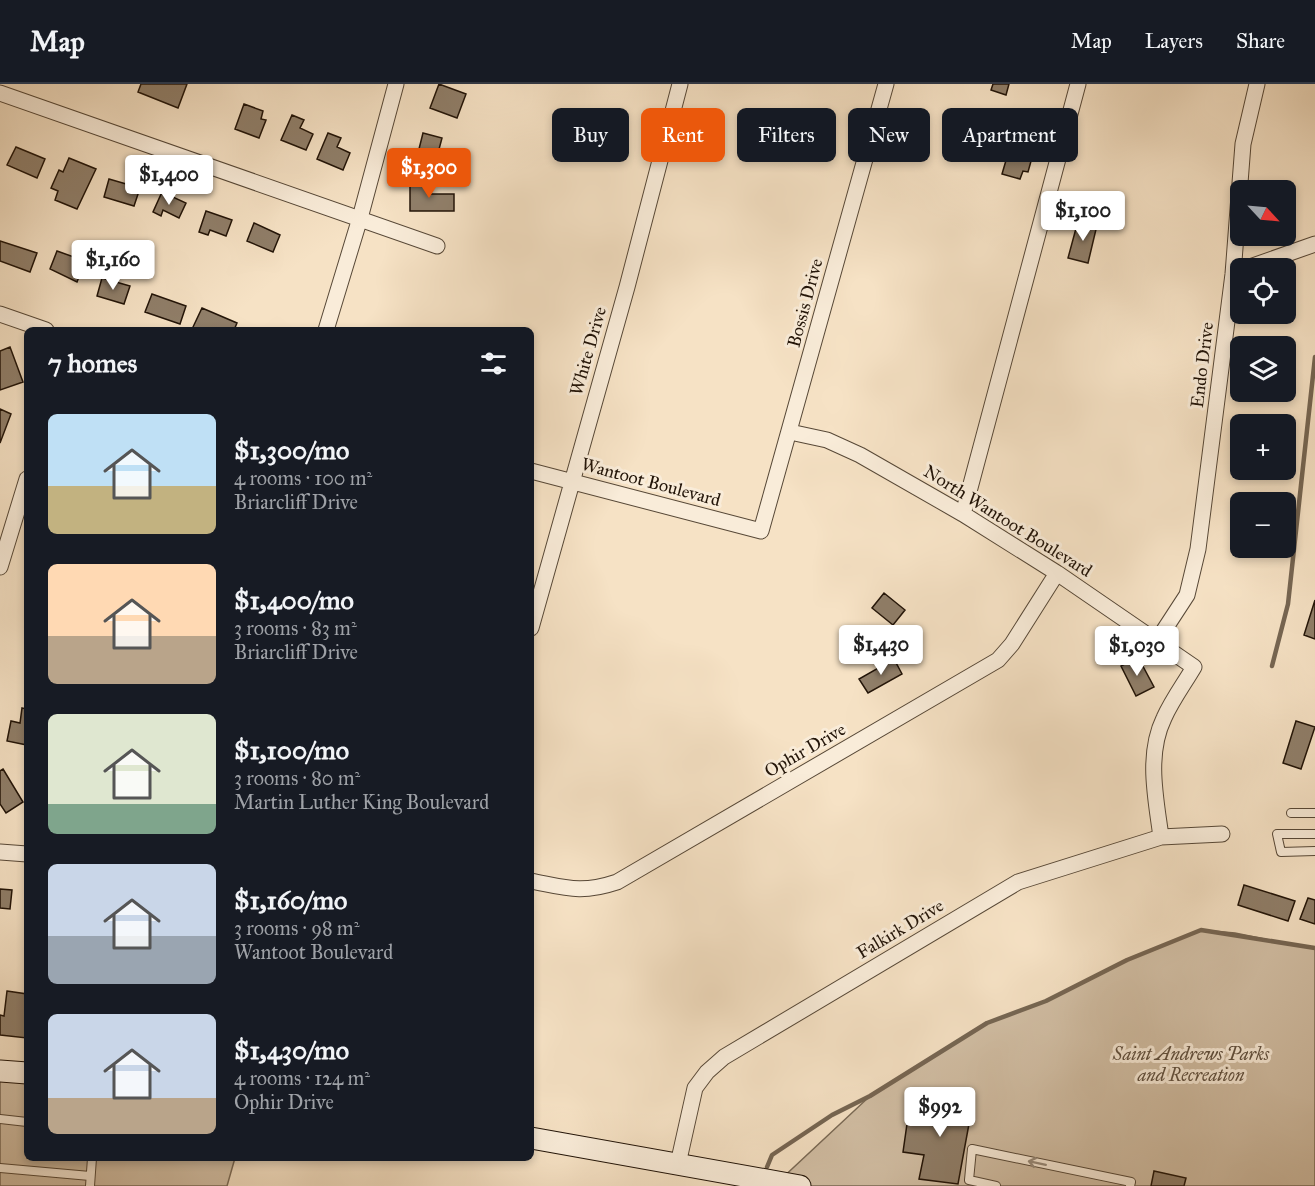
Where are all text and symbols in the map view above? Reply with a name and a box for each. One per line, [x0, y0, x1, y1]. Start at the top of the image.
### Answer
text: Map [30, 24, 85, 59]
text: Map [1071, 28, 1112, 54]
text: Layers [1145, 28, 1203, 54]
text: Share [1236, 28, 1285, 54]
chip: Buy [552, 108, 629, 162]
chip: Rent [641, 108, 725, 162]
chip: Filters [737, 108, 836, 162]
chip: New [848, 108, 930, 162]
chip: Apartment [942, 108, 1078, 162]
pin: $1,300 [380, 148, 478, 199]
pin: $1,400 [120, 155, 218, 206]
text: $1,300 [401, 155, 457, 179]
text: $1,400 [139, 162, 199, 186]
north arrow [1230, 180, 1296, 246]
map controls [1230, 180, 1296, 558]
pin: $1,100 [1034, 191, 1132, 242]
text: $1,100 [1055, 198, 1111, 222]
pin: $1,160 [64, 240, 162, 291]
text: $1,160 [86, 247, 140, 271]
street label: Bossis Drive [783, 256, 827, 350]
button: locate [1230, 258, 1296, 324]
street label: White Drive [565, 304, 611, 398]
street label: Endo Drive [1186, 321, 1218, 409]
button: layers [1230, 336, 1296, 402]
text: 7 homes [48, 347, 137, 379]
icon: filters [477, 347, 510, 380]
button: + [1230, 414, 1296, 480]
text: $1,300/mo [234, 434, 349, 466]
icon: home [96, 438, 168, 510]
street label: Wantoot Boulevard [579, 453, 723, 511]
street label: North Wantoot Boulevard [920, 460, 1096, 582]
text: 4 rooms · 100 m² [234, 466, 372, 490]
text: Briarcliff Drive [234, 490, 358, 514]
button: − [1230, 492, 1296, 558]
text: $1,400/mo [234, 584, 354, 616]
icon: home [96, 588, 168, 660]
text: 3 rooms · 83 m² [234, 616, 357, 640]
pin: $1,430 [832, 625, 930, 676]
pin: $1,030 [1088, 626, 1186, 677]
text: $1,430 [853, 632, 909, 656]
text: $1,030 [1109, 633, 1165, 657]
text: Briarcliff Drive [234, 640, 358, 664]
street label: Ophir Drive [761, 718, 849, 782]
text: $1,100/mo [234, 734, 349, 766]
icon: home [96, 738, 168, 810]
text: 3 rooms · 80 m² [234, 766, 360, 790]
text: Martin Luther King Boulevard [234, 790, 489, 814]
text: $1,160/mo [234, 884, 347, 916]
icon: home [96, 888, 168, 960]
street label: Falkirk Drive [853, 894, 947, 964]
text: 3 rooms · 98 m² [234, 916, 359, 940]
text: Wantoot Boulevard [234, 940, 393, 964]
text: $1,430/mo [234, 1034, 349, 1066]
icon: home [96, 1038, 168, 1110]
park label: Saint Andrews Parks and Recreation [1112, 1043, 1270, 1086]
text: 4 rooms · 124 m² [234, 1066, 370, 1090]
pin: $992 [904, 1087, 976, 1138]
text: Ophir Drive [234, 1090, 334, 1114]
text: $992 [918, 1094, 962, 1118]
one-way arrow [1028, 1157, 1047, 1168]

